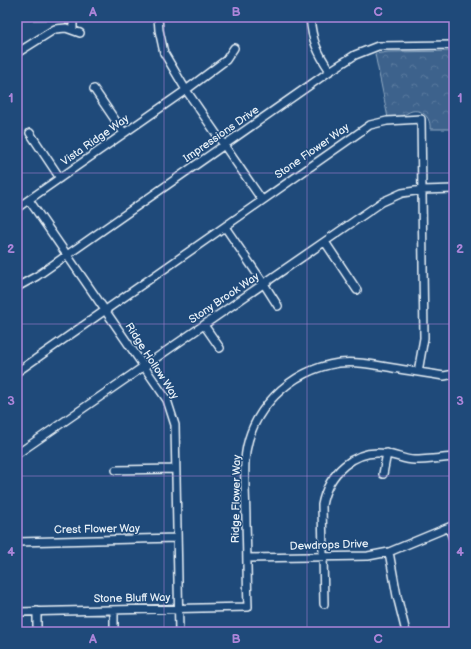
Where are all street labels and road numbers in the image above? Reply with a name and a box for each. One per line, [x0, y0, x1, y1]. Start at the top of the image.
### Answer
street label: Impressions Drive [181, 103, 262, 165]
street label: Vista Ridge Way [59, 112, 131, 168]
street label: Stone Flower Way [272, 121, 352, 181]
street label: Stony Brook Way [187, 270, 262, 326]
street label: Ridge Hollow Way [122, 320, 182, 402]
street label: Ridge Flower Way [229, 455, 243, 543]
street label: Crest Flower Way [54, 522, 140, 536]
street label: Dewdrops Drive [289, 537, 369, 553]
street label: Stone Bluff Way [93, 591, 171, 605]

